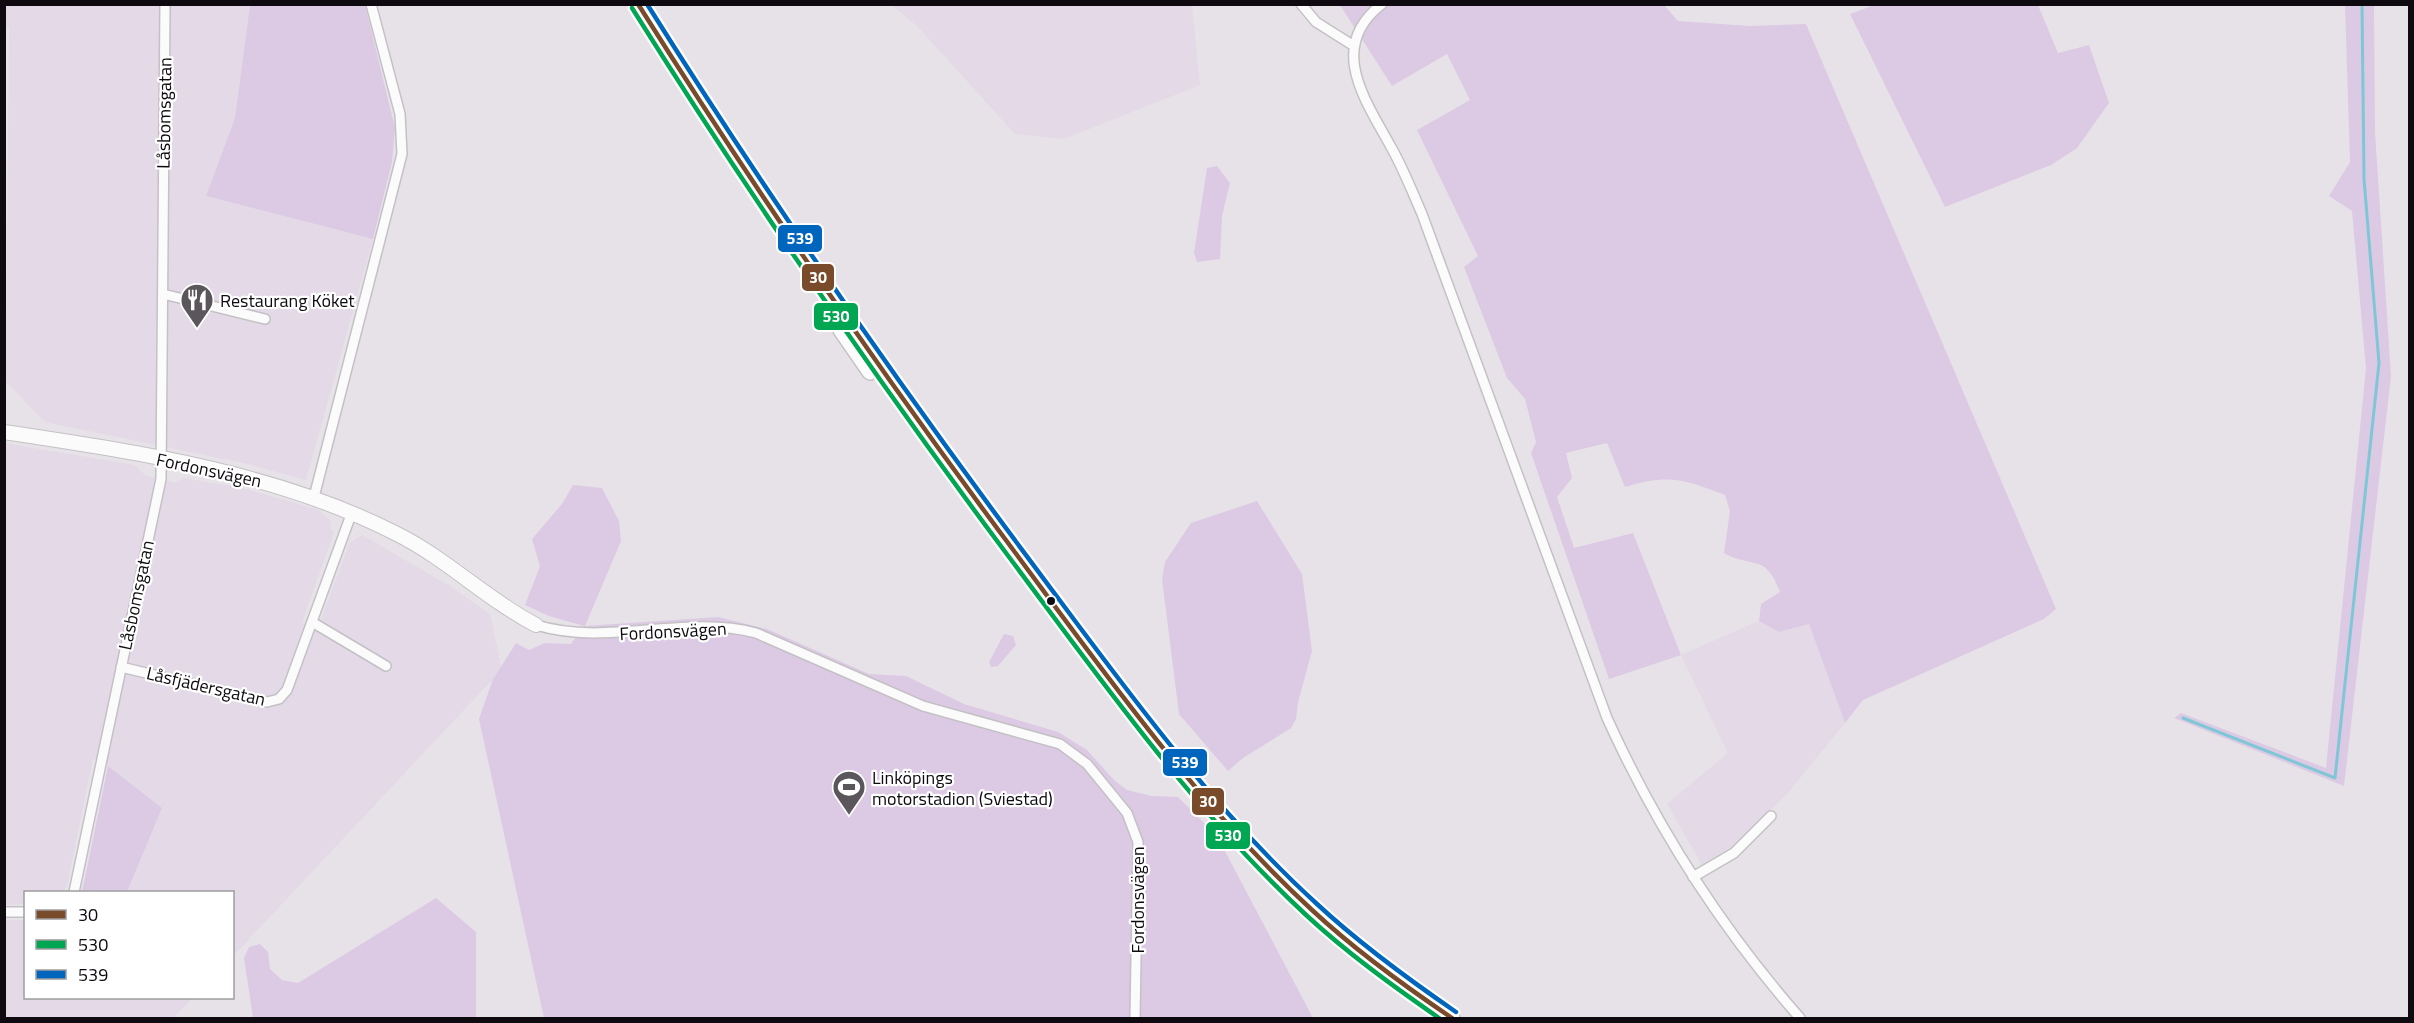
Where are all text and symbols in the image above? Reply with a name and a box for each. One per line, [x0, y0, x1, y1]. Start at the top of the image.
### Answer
street label: Låsbomsgatan [150, 57, 178, 169]
line badge: 539 [777, 224, 823, 253]
text: 539 [787, 226, 813, 250]
line badge: 30 [801, 263, 835, 292]
text: 30 [809, 265, 827, 289]
restaurant icon: Restaurang Köket [179, 282, 215, 329]
place label: Restaurang Köket [220, 287, 355, 314]
line badge: 530 [813, 302, 859, 331]
text: 530 [823, 304, 849, 328]
street label: Fordonsvägen [154, 446, 264, 494]
street label: Låsbomsgatan [111, 538, 161, 652]
unlabelled marker [1045, 595, 1057, 607]
street label: Fordonsvägen [619, 615, 727, 647]
street label: Låsfjädersgatan [144, 659, 268, 713]
line badge: 539 [1162, 748, 1208, 777]
text: 539 [1172, 750, 1198, 774]
place label: Linköpings motorstadion (Sviestad) [872, 764, 1053, 812]
sports icon: Linköpings motorstadion (Sviestad) [831, 769, 867, 816]
line badge: 30 [1191, 787, 1225, 816]
text: 30 [1199, 789, 1217, 813]
line badge: 530 [1205, 821, 1251, 850]
text: 530 [1215, 823, 1241, 847]
street label: Fordonsvägen [1124, 846, 1151, 954]
legend [24, 891, 234, 999]
text: 30 [78, 901, 98, 928]
text: 530 [78, 931, 108, 958]
text: 539 [78, 961, 108, 988]

